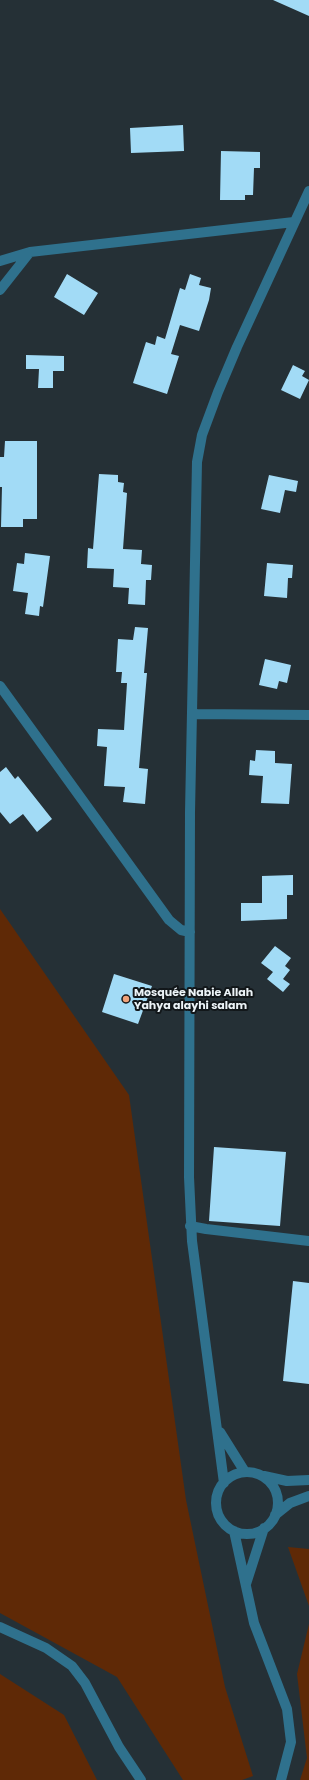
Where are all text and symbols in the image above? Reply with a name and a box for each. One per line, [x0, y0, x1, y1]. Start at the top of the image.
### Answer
place label: Mosquée Nabie Allah Yahya alayhi salam [134, 986, 253, 1012]
marker: Mosquée Nabie Allah Yahya alayhi salam [121, 994, 131, 1004]

